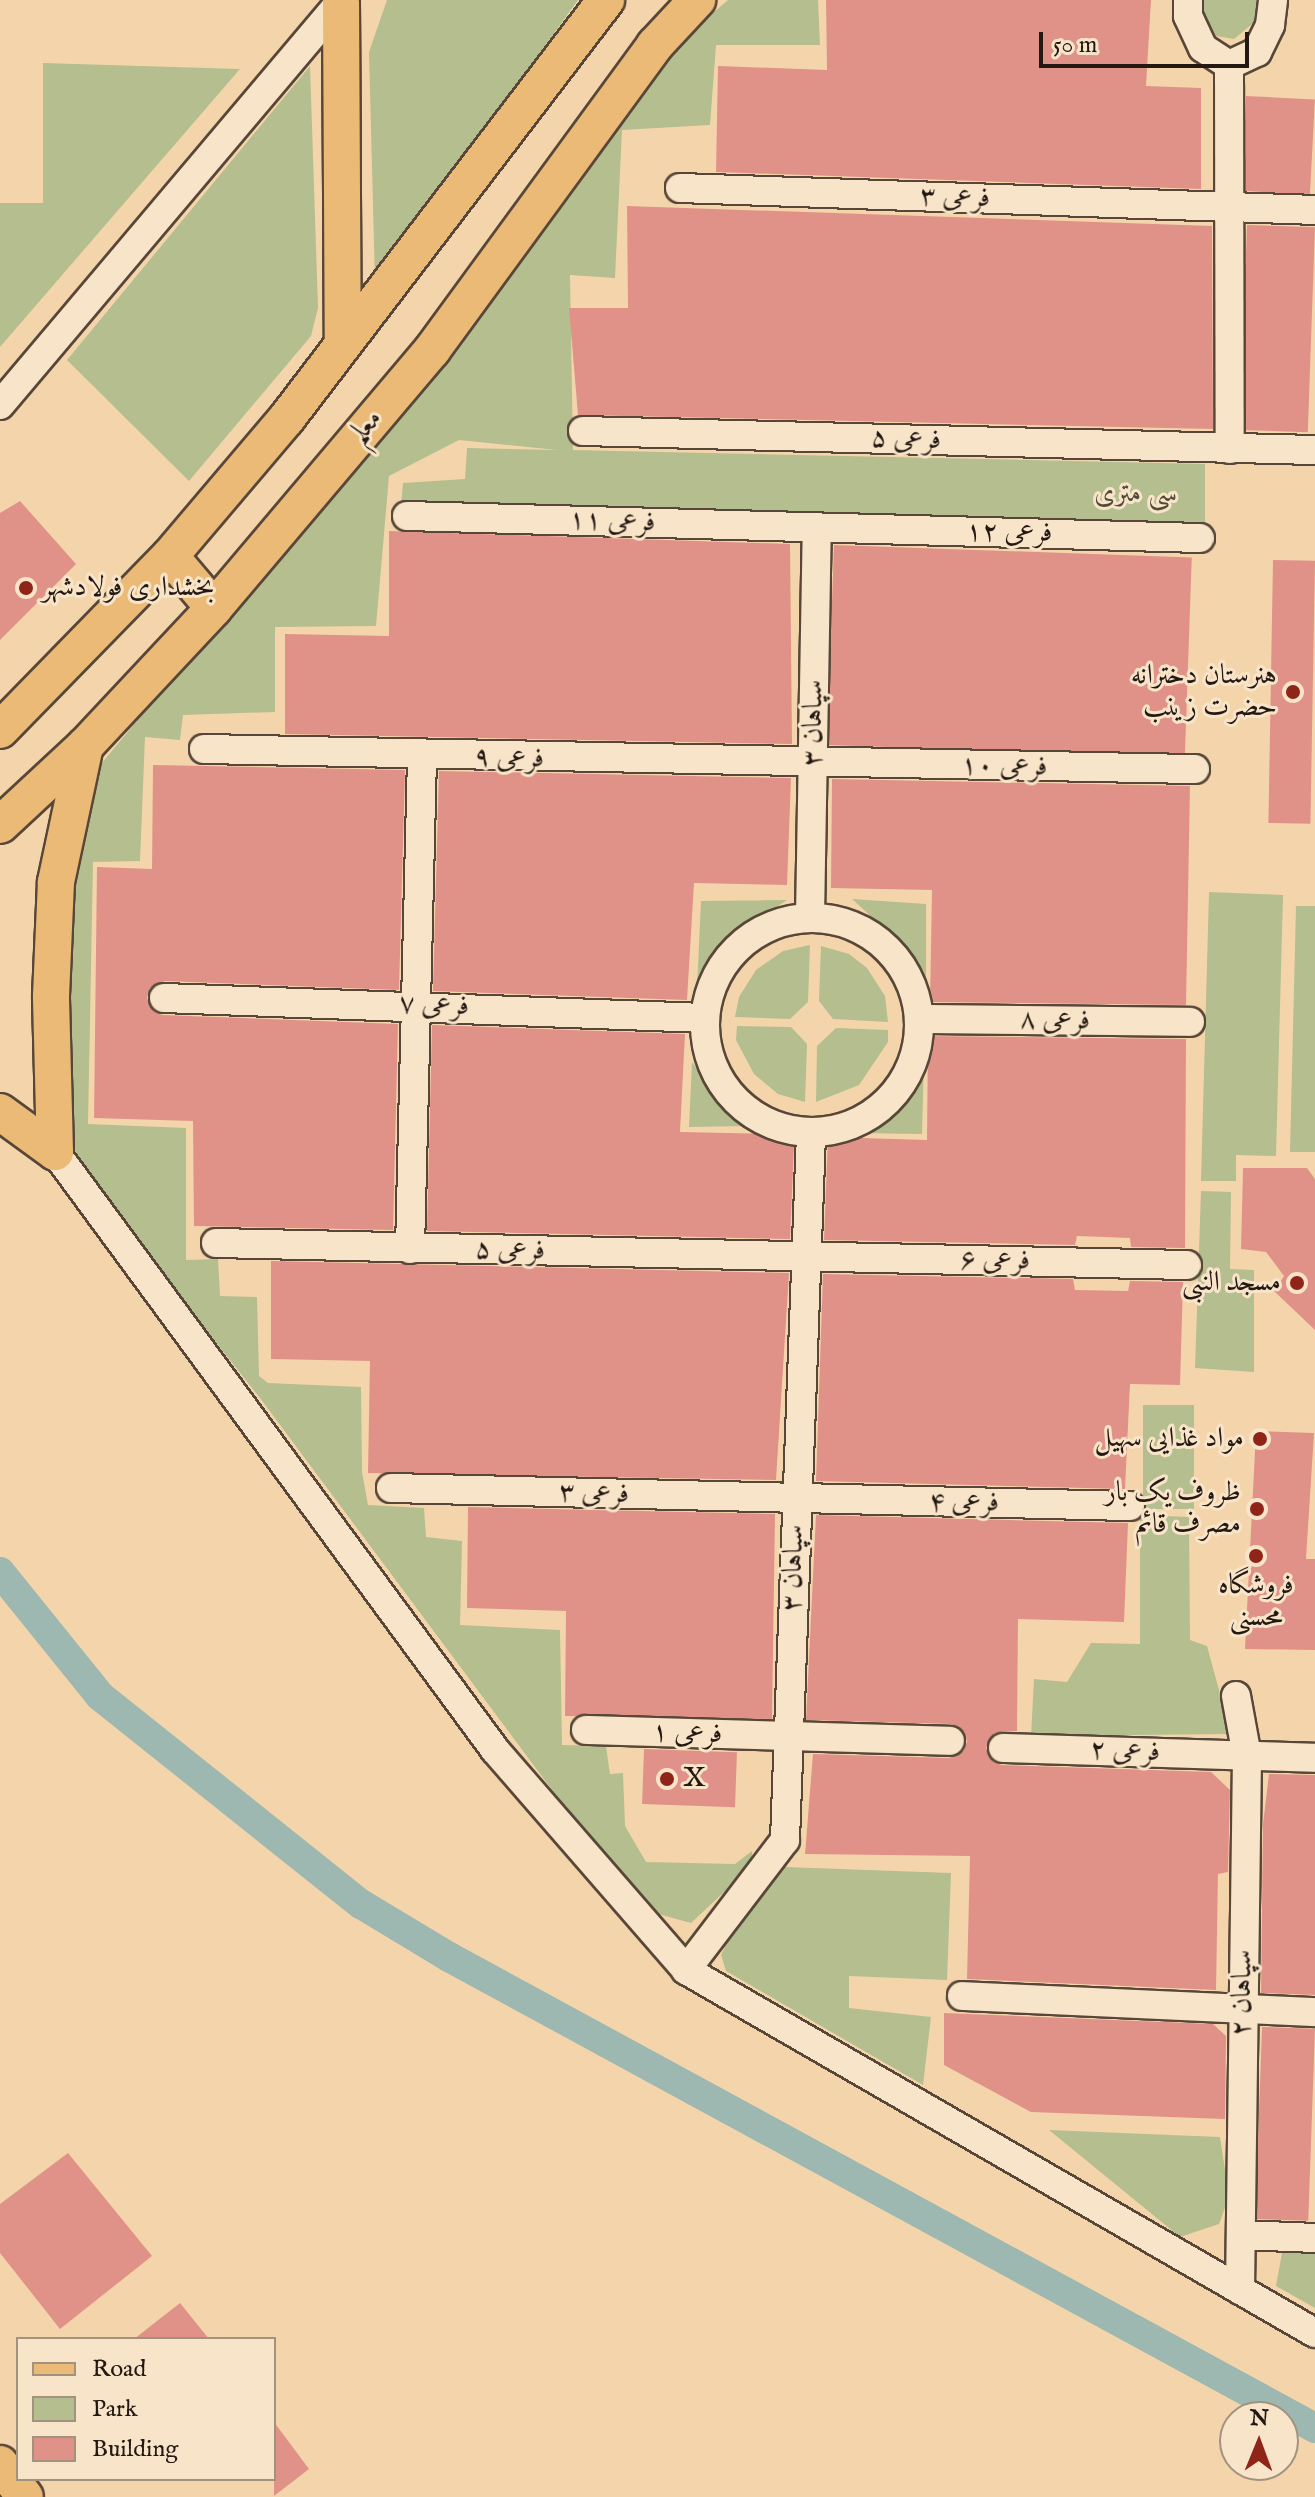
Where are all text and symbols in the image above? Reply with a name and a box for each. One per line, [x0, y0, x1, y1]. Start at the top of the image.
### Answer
scale bar [1043, 16, 1253, 66]
text: 50 m [1053, 30, 1097, 61]
street label: فرعی ۳ [919, 180, 991, 216]
street label: معلم [342, 403, 390, 451]
street label: فرعی ۵ [870, 422, 942, 458]
park label: سی متری [1094, 477, 1178, 511]
street label: فرعی ۱۱ [568, 504, 656, 540]
street label: فرعی ۱۲ [965, 515, 1053, 551]
place label: بخشداری فولادشهر [42, 571, 214, 605]
marker: بخشداری فولادشهر [17, 579, 35, 597]
place label: هنرستان دخترانه حضرت زینب [1131, 659, 1277, 725]
street label: سپاهان ۳ [796, 679, 832, 767]
marker: هنرستان دخترانه حضرت زینب [1284, 683, 1302, 701]
street label: فرعی ۹ [474, 742, 544, 776]
street label: فرعی ۱۰ [960, 749, 1048, 785]
street label: فرعی ۷ [398, 988, 470, 1024]
street label: فرعی ۸ [1020, 1004, 1090, 1038]
street label: فرعی ۵ [475, 1234, 545, 1268]
street label: فرعی ۶ [960, 1244, 1030, 1278]
place label: مسجد النبی [1182, 1266, 1281, 1300]
marker: مسجد النبی [1288, 1274, 1306, 1292]
place label: مواد غذایی سهیل [1094, 1422, 1244, 1456]
marker: مواد غذایی سهیل [1251, 1430, 1269, 1448]
street label: فرعی ۳ [558, 1476, 630, 1512]
place label: ظروف یک بار مصرف قائم [1105, 1476, 1241, 1542]
street label: فرعی ۴ [929, 1486, 999, 1520]
marker: ظروف یک بار مصرف قائم [1248, 1500, 1266, 1518]
street label: سپاهان ۳ [776, 1524, 812, 1612]
marker: فروشگاه محسنی [1247, 1547, 1265, 1565]
place label: فروشگاه محسنی [1218, 1569, 1294, 1635]
street label: فرعی ۱ [651, 1716, 723, 1752]
street label: فرعی ۲ [1089, 1734, 1161, 1770]
place label: X [683, 1762, 706, 1796]
marker: X [658, 1770, 676, 1788]
street label: سپاهان ۲ [1225, 1949, 1261, 2037]
legend [16, 2337, 276, 2481]
text: Road [92, 2354, 146, 2385]
text: Park [92, 2394, 138, 2425]
north arrow [1219, 2401, 1299, 2481]
text: N [1250, 2405, 1269, 2433]
text: Building [92, 2434, 178, 2465]

